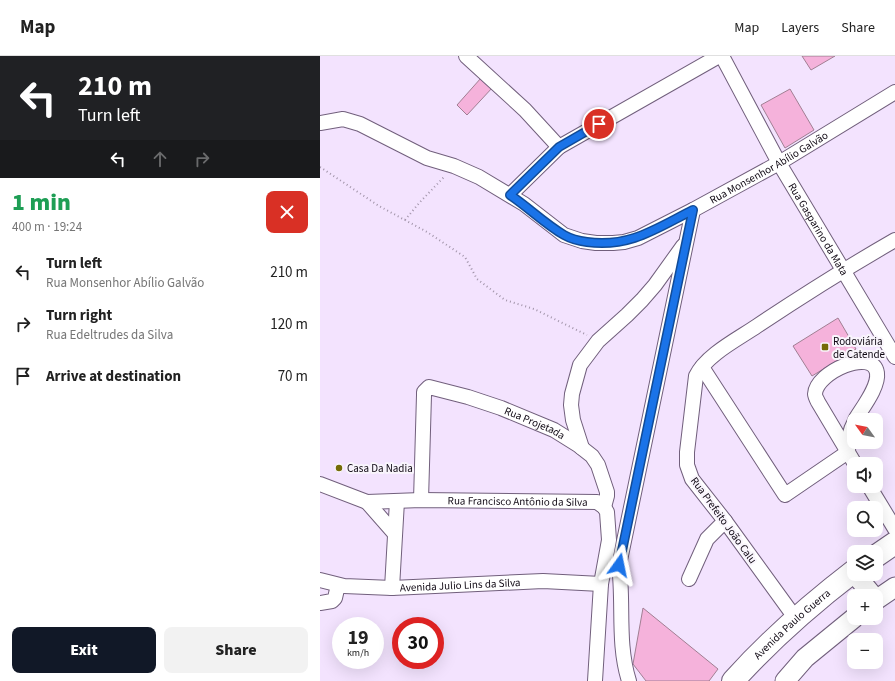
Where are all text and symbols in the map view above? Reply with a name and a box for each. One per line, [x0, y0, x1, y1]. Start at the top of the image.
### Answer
text: Map [20, 14, 55, 41]
text: Map [734, 18, 759, 38]
text: Layers [781, 18, 819, 38]
text: Share [841, 18, 875, 38]
text: 210 m [78, 66, 152, 106]
icon: left [12, 72, 64, 124]
text: Turn left [78, 103, 140, 128]
pin [582, 107, 616, 141]
icon: arrive [588, 113, 610, 135]
street label: Rua Monsenhor Abílio Galvão [707, 128, 831, 208]
icon: left [107, 148, 129, 170]
icon: ahead [149, 148, 171, 170]
icon: right [191, 148, 213, 170]
street label: Rua Gasparino da Mata [784, 180, 851, 278]
text: 1 min [12, 185, 71, 220]
button: close [266, 191, 308, 233]
text: 400 m · 19:24 [12, 218, 82, 236]
text: Turn left [46, 253, 102, 274]
icon: left [12, 261, 34, 283]
text: 210 m [270, 262, 308, 283]
text: Rua Monsenhor Abílio Galvão [46, 274, 204, 292]
text: Turn right [46, 305, 112, 326]
icon: right [12, 313, 34, 335]
text: 120 m [270, 314, 308, 335]
text: Rua Edeltrudes da Silva [46, 326, 173, 344]
place label: Rodoviária de Catende [833, 334, 886, 362]
marker: Rodoviária de Catende [820, 342, 830, 352]
icon: arrive [12, 365, 34, 387]
text: Arrive at destination [46, 366, 181, 387]
text: 70 m [278, 366, 308, 387]
street label: Rua Projetada [502, 403, 568, 443]
north arrow [847, 413, 883, 449]
map controls [847, 413, 883, 669]
button: sound [847, 457, 883, 493]
place label: Casa Da Nadia [347, 461, 413, 476]
marker: Casa Da Nadia [334, 463, 344, 473]
street label: Rua Prefeito João Calu [687, 474, 760, 567]
street label: Rua Francisco Antônio da Silva [448, 493, 588, 510]
button: search [847, 501, 883, 537]
position arrow [598, 544, 640, 586]
button: layers [847, 545, 883, 581]
street label: Avenida Julio Lins da Silva [400, 575, 521, 596]
street label: Avenida Paulo Guerra [750, 586, 834, 663]
button: + [847, 589, 883, 625]
speed limit sign: 30 [392, 617, 444, 669]
text: 19 [347, 624, 369, 652]
button: Exit [12, 627, 156, 673]
button: Share [164, 627, 308, 673]
button: − [847, 633, 883, 669]
text: km/h [347, 646, 369, 660]

